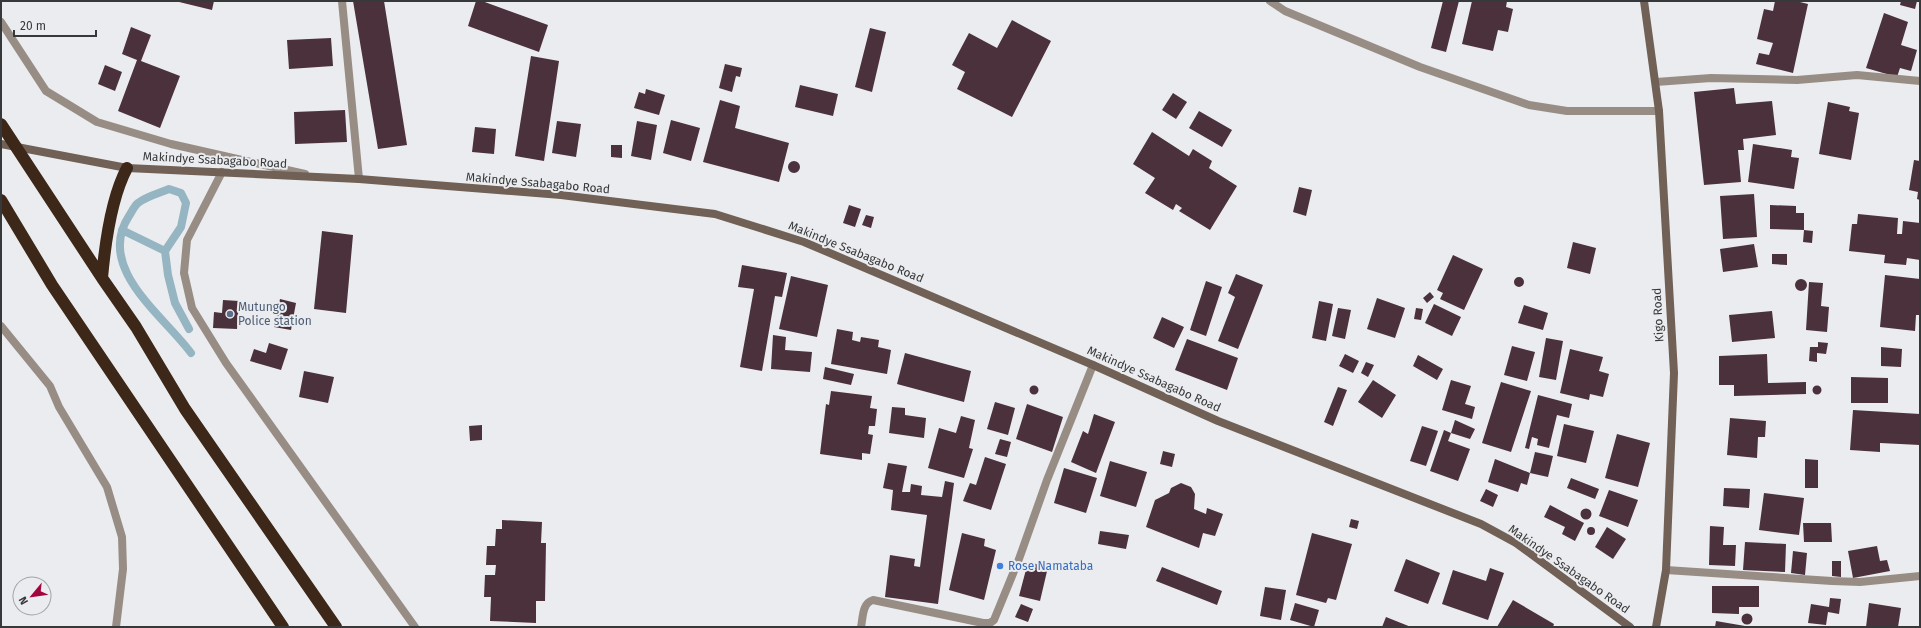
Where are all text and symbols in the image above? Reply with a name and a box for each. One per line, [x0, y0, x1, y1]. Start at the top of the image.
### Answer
scale bar [14, 12, 96, 38]
text: 20 m [20, 19, 46, 33]
street label: Makindye Ssabagabo Road [142, 149, 288, 171]
street label: Makindye Ssabagabo Road [465, 170, 611, 196]
street label: Makindye Ssabagabo Road [786, 218, 926, 286]
street label: Kigo Road [1650, 287, 1666, 343]
place label: Mutungo Police station [238, 300, 312, 328]
marker: Mutungo Police station [225, 309, 235, 319]
street label: Makindye Ssabagabo Road [1085, 343, 1223, 415]
street label: Makindye Ssabagabo Road [1506, 522, 1632, 616]
place label: Rose Namataba [1008, 559, 1093, 573]
marker: Rose Namataba [995, 561, 1005, 571]
north arrow [12, 576, 52, 616]
text: N [16, 594, 31, 607]

